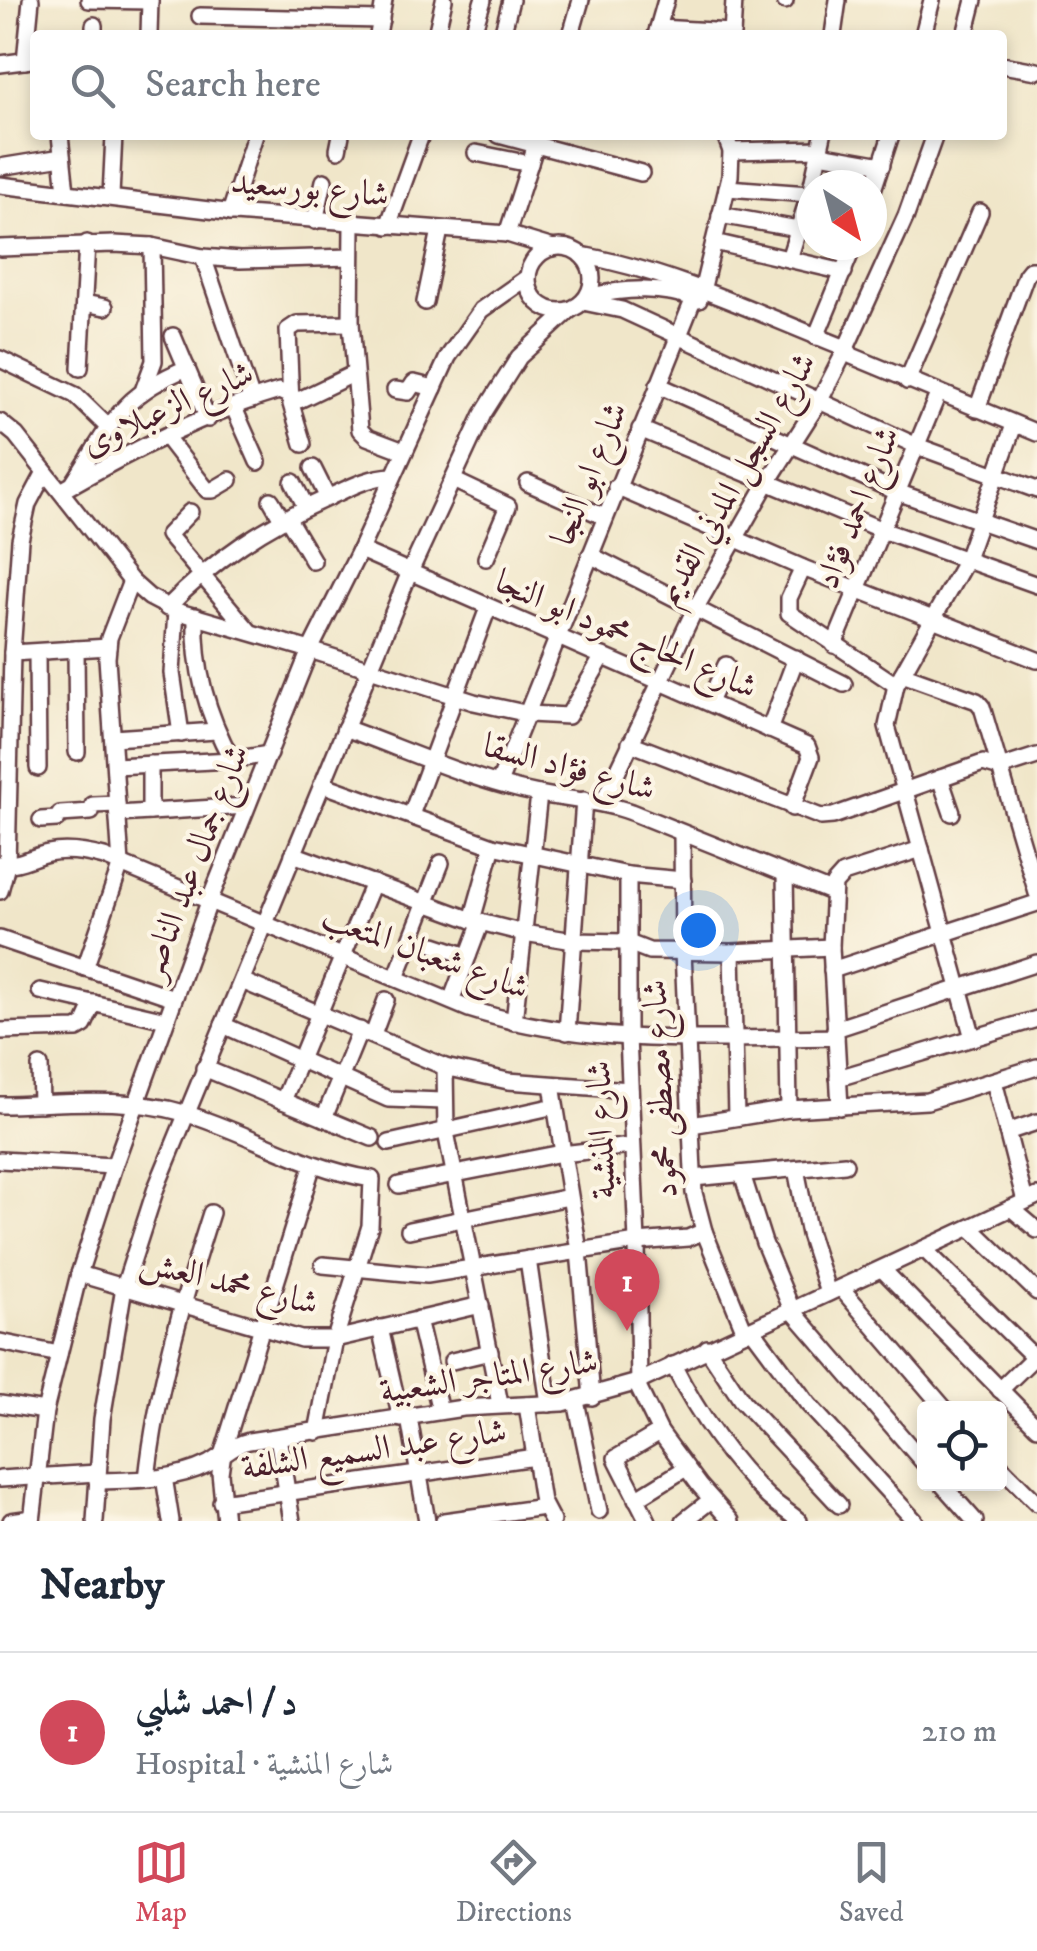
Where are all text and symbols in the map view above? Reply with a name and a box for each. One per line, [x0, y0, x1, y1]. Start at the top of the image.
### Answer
search box [30, 30, 1007, 140]
icon: search [65, 58, 120, 113]
text: Search here [145, 61, 321, 109]
street label: شارع بورسعيد [229, 160, 391, 223]
north arrow [797, 170, 887, 260]
street label: شارع السجل المدني القديم [647, 345, 832, 616]
street label: شارع الزعبلاوى [75, 352, 263, 471]
street label: شارع ابو النجا [541, 396, 643, 554]
street label: شارع احمد فؤاد [806, 420, 915, 597]
street label: شارع الحاج محمود ابو النجا [486, 560, 764, 716]
street label: شارع فؤاد السقا [477, 724, 660, 817]
street label: شارع جمال عبد الناصر [129, 738, 265, 991]
street label: شارع شعبان المتعب [314, 895, 535, 1016]
your location [673, 905, 724, 956]
street label: شارع مصطفى محمود [633, 978, 694, 1199]
street label: شارع المنشية [578, 1060, 631, 1200]
street label: شارع محمد العش [134, 1240, 323, 1331]
pin: 1 [594, 1248, 660, 1331]
street label: شارع المتاجر الشعبية [377, 1340, 602, 1419]
map controls [917, 1401, 1007, 1491]
button: locate [917, 1401, 1007, 1491]
street label: شارع عبد السميع الشلفة [238, 1410, 511, 1497]
text: Nearby [40, 1560, 164, 1612]
text: د / احمد شلبي [135, 1679, 298, 1727]
text: 1 [67, 1712, 78, 1752]
text: 210 m [922, 1712, 997, 1752]
text: Hospital · شارع المنشية [135, 1745, 393, 1785]
tab: Map [134, 1835, 189, 1930]
tab: Directions [456, 1835, 572, 1930]
tab: Saved [839, 1835, 903, 1930]

